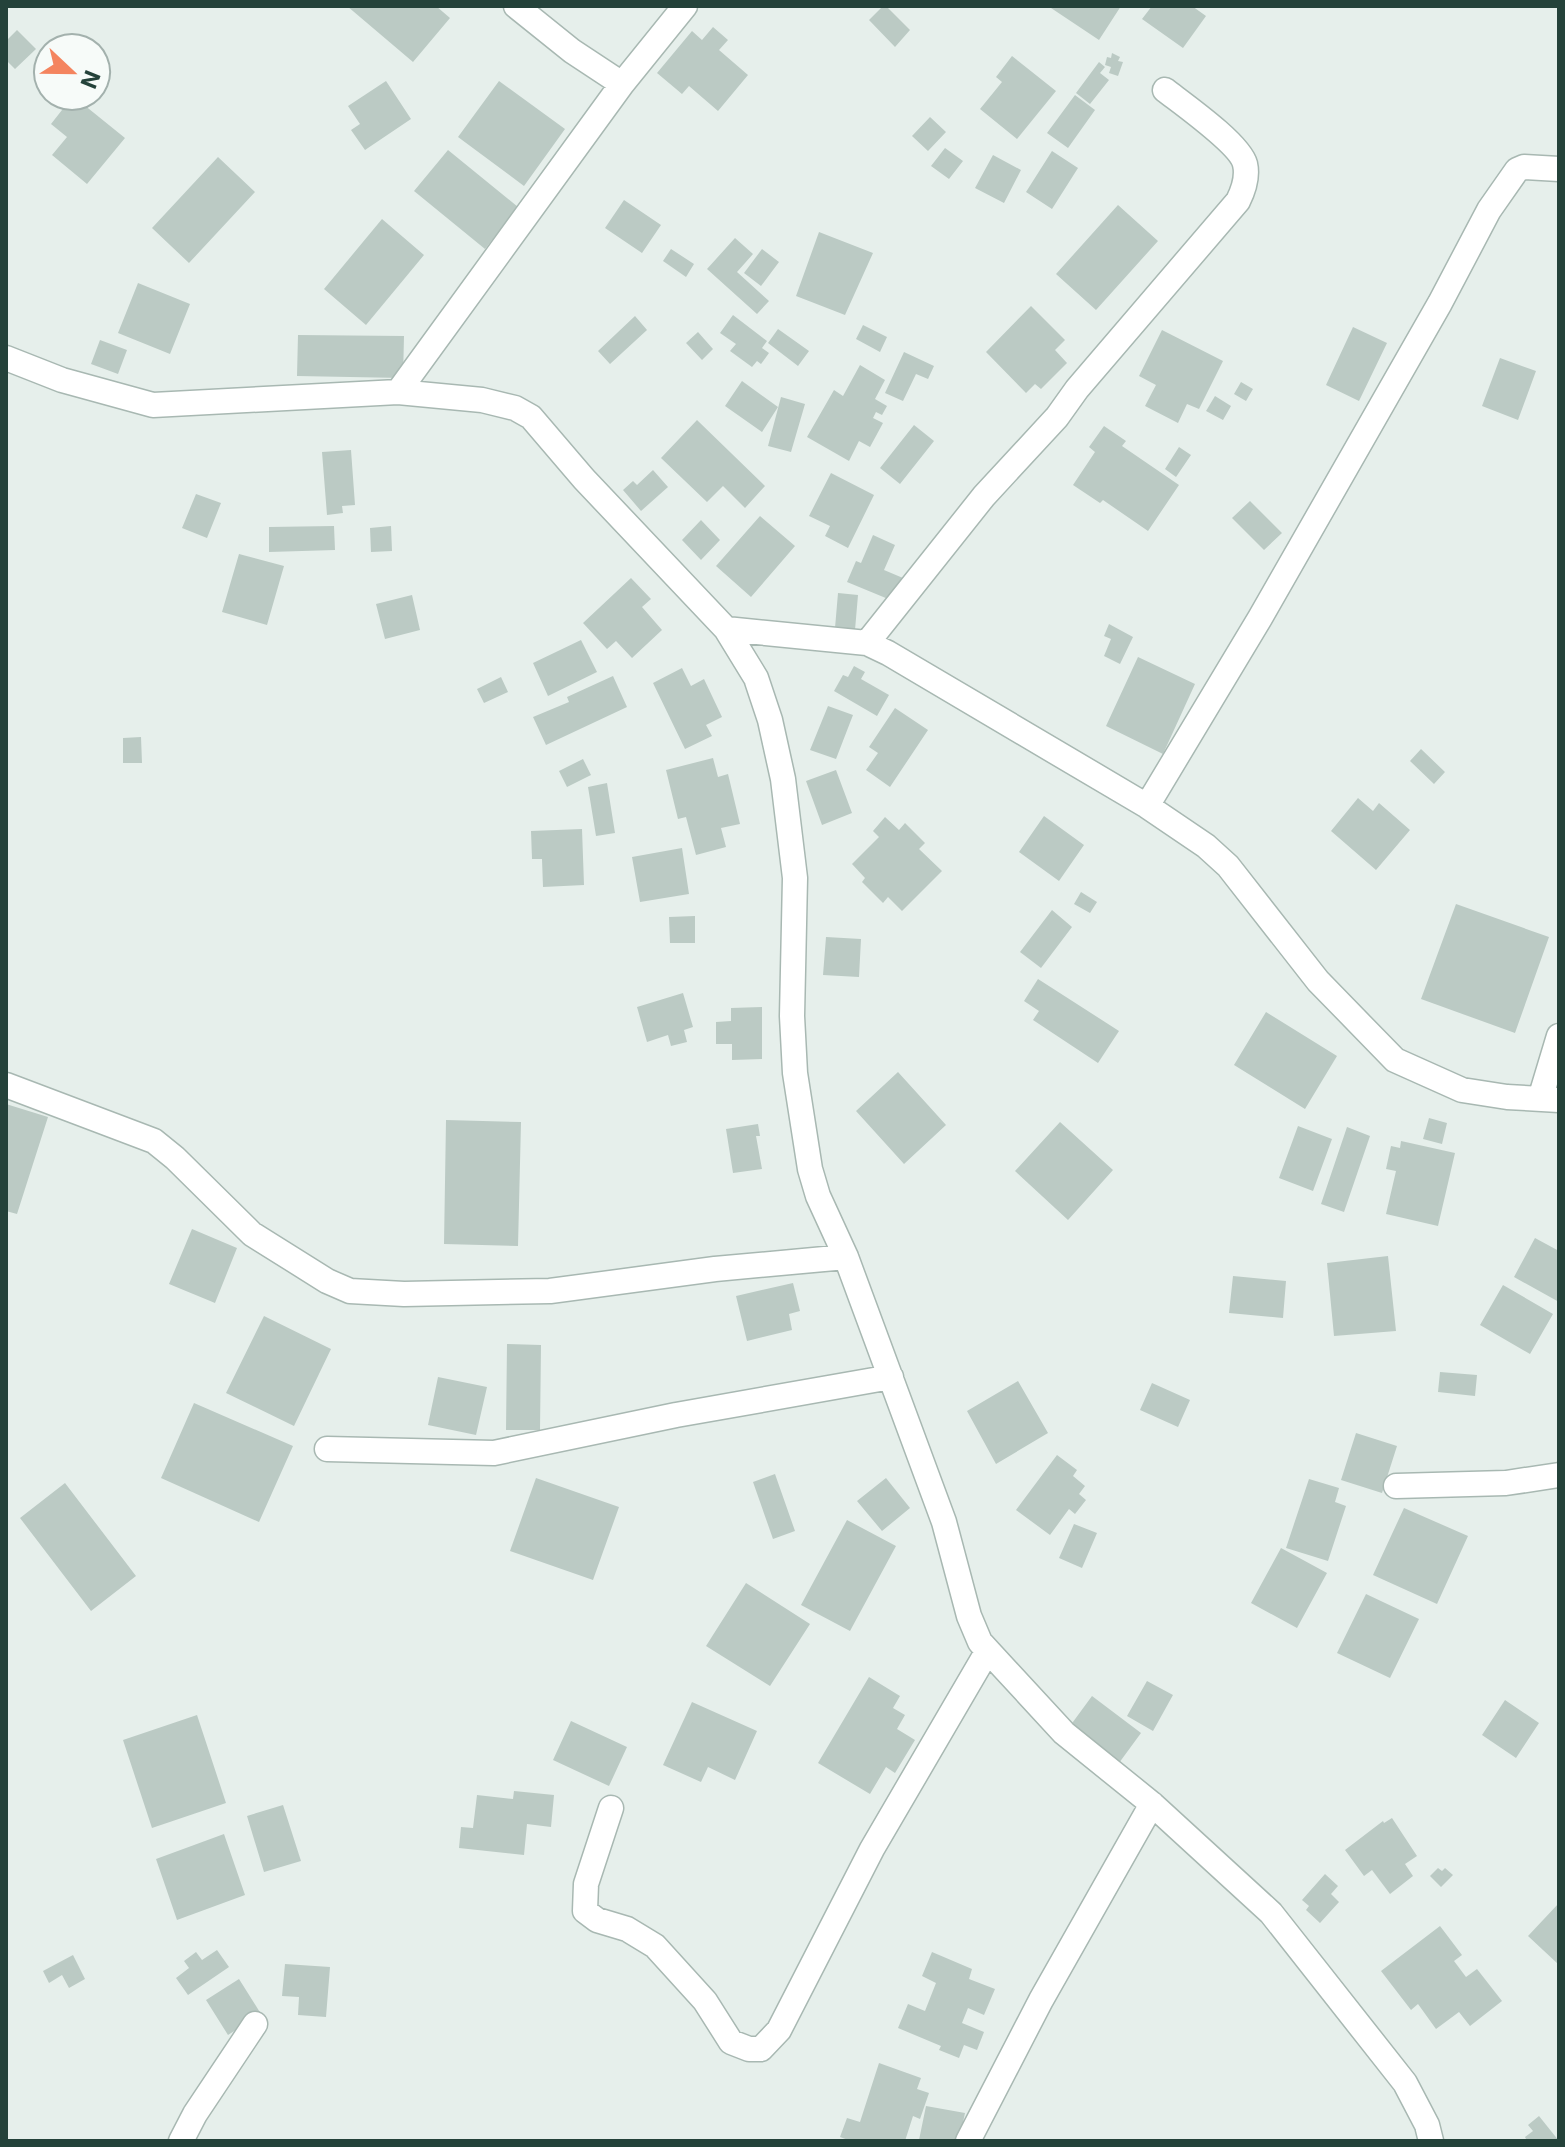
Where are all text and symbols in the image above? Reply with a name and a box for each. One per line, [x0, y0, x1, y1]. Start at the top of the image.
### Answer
north arrow [32, 32, 112, 112]
text: N [75, 67, 106, 92]

